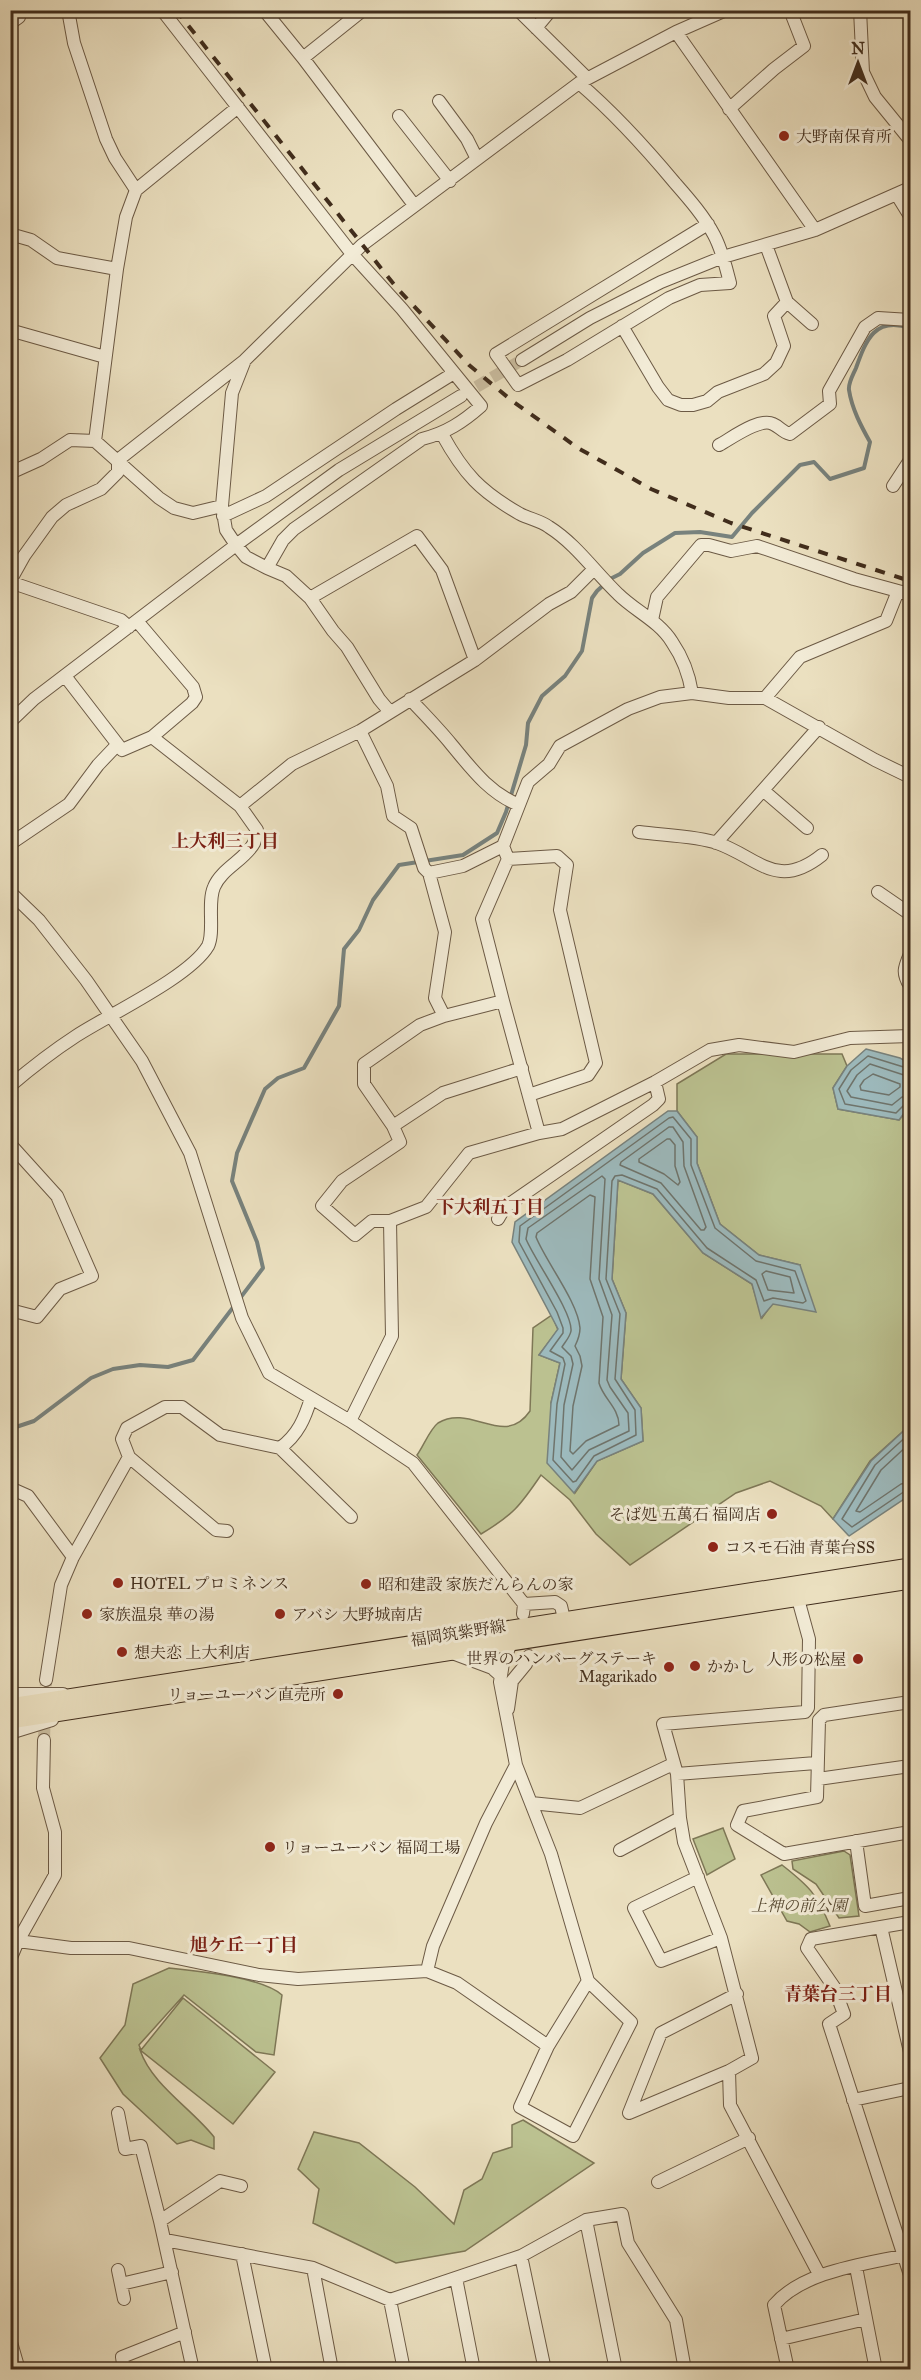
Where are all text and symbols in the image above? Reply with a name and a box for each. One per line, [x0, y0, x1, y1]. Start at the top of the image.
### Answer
north arrow [828, 33, 888, 93]
text: N [851, 39, 865, 58]
place label: 大野南保育所 [796, 127, 892, 146]
marker: 大野南保育所 [777, 129, 791, 143]
district label: 上大利三丁目 [171, 830, 279, 852]
district label: 下大利五丁目 [436, 1196, 544, 1218]
place label: そば処 五萬石 福岡店 [609, 1505, 760, 1524]
marker: そば処 五萬石 福岡店 [765, 1507, 779, 1521]
place label: コスモ石油 青葉台SS [725, 1538, 875, 1557]
marker: コスモ石油 青葉台SS [706, 1540, 720, 1554]
place label: HOTEL プロミネンス [130, 1574, 289, 1593]
place label: 昭和建設 家族だんらんの家 [378, 1575, 573, 1594]
marker: HOTEL プロミネンス [111, 1576, 125, 1590]
marker: 昭和建設 家族だんらんの家 [359, 1577, 373, 1591]
place label: 家族温泉 華の湯 [99, 1605, 214, 1624]
place label: アバシ 大野城南店 [292, 1605, 422, 1624]
marker: 家族温泉 華の湯 [80, 1607, 94, 1621]
marker: アバシ 大野城南店 [273, 1607, 287, 1621]
street label: 福岡筑紫野線 [409, 1616, 507, 1650]
place label: 想夫恋 上大利店 [134, 1643, 249, 1662]
marker: 想夫恋 上大利店 [115, 1645, 129, 1659]
place label: 世界のハンバーグステーキ Magarikado [467, 1649, 657, 1687]
place label: 人形の松屋 [766, 1650, 846, 1669]
marker: 人形の松屋 [851, 1652, 865, 1666]
place label: かかし [707, 1657, 755, 1676]
marker: かかし [688, 1659, 702, 1673]
marker: 世界のハンバーグステーキ Magarikado [662, 1660, 676, 1674]
place label: リョーユーパン直売所 [167, 1685, 326, 1704]
marker: リョーユーパン直売所 [331, 1687, 345, 1701]
place label: リョーユーパン 福岡工場 [282, 1838, 460, 1857]
marker: リョーユーパン 福岡工場 [263, 1840, 277, 1854]
park label: 上神の前公園 [751, 1896, 850, 1915]
district label: 旭ケ丘一丁目 [190, 1934, 298, 1956]
district label: 青葉台三丁目 [784, 1983, 892, 2005]

